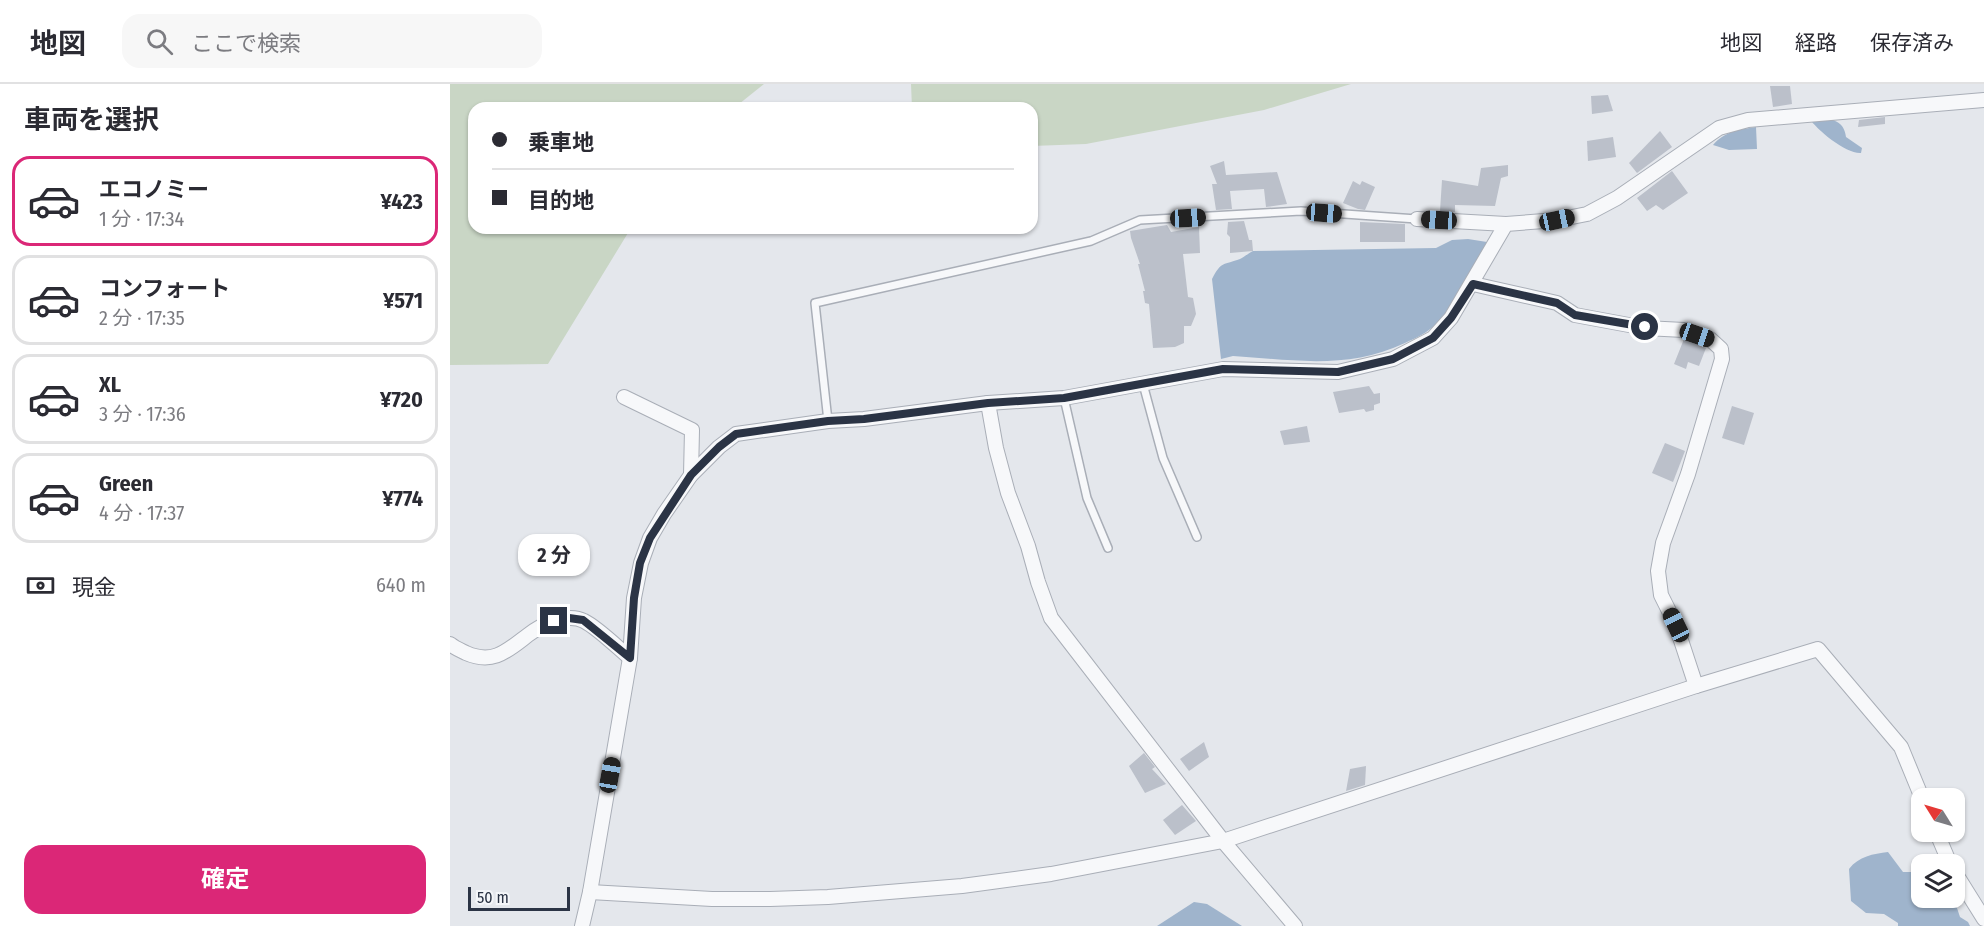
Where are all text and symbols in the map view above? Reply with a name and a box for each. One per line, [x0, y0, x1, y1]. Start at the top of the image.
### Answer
search box [122, 14, 542, 68]
icon: search [143, 25, 176, 58]
text: 地図 [30, 27, 86, 60]
text: ここで検索 [191, 30, 301, 57]
text: 地図 [1720, 30, 1762, 56]
text: 経路 [1795, 30, 1837, 56]
text: 保存済み [1870, 30, 1954, 56]
text: 車両を選択 [24, 104, 159, 136]
text: 乗車地 [528, 129, 594, 156]
icon: car [27, 174, 81, 228]
text: エコノミー [99, 176, 209, 203]
text: 目的地 [528, 187, 594, 214]
text: ¥423 [380, 188, 423, 215]
car [1305, 203, 1343, 223]
text: 1 分 · 17:34 [99, 207, 184, 231]
car [1538, 207, 1576, 233]
car [1170, 208, 1206, 228]
car [1421, 210, 1457, 230]
icon: car [27, 273, 81, 327]
text: コンフォート [99, 275, 230, 302]
text: ¥571 [383, 287, 423, 314]
text: 2 分 · 17:35 [99, 306, 185, 330]
route start [1631, 313, 1658, 340]
car [1677, 321, 1717, 349]
text: XL [99, 371, 121, 398]
icon: car [27, 372, 81, 426]
text: ¥720 [380, 386, 423, 413]
text: 3 分 · 17:36 [99, 402, 186, 426]
text: Green [99, 470, 153, 497]
icon: car [27, 471, 81, 525]
text: ¥774 [382, 485, 423, 512]
text: 4 分 · 17:37 [99, 501, 184, 525]
callout: 2 分 [518, 534, 590, 576]
text: 2 分 [537, 543, 571, 567]
icon: cash [24, 569, 57, 602]
text: 640 m [376, 573, 426, 597]
text: 現金 [72, 574, 116, 601]
car [1660, 605, 1692, 645]
route end [540, 607, 567, 634]
car [598, 756, 622, 794]
north arrow [1911, 788, 1965, 842]
map controls [1911, 788, 1965, 908]
button: 確定 [24, 845, 426, 914]
button: layers [1911, 854, 1965, 908]
scale bar [468, 884, 570, 912]
text: 50 m [477, 888, 509, 907]

